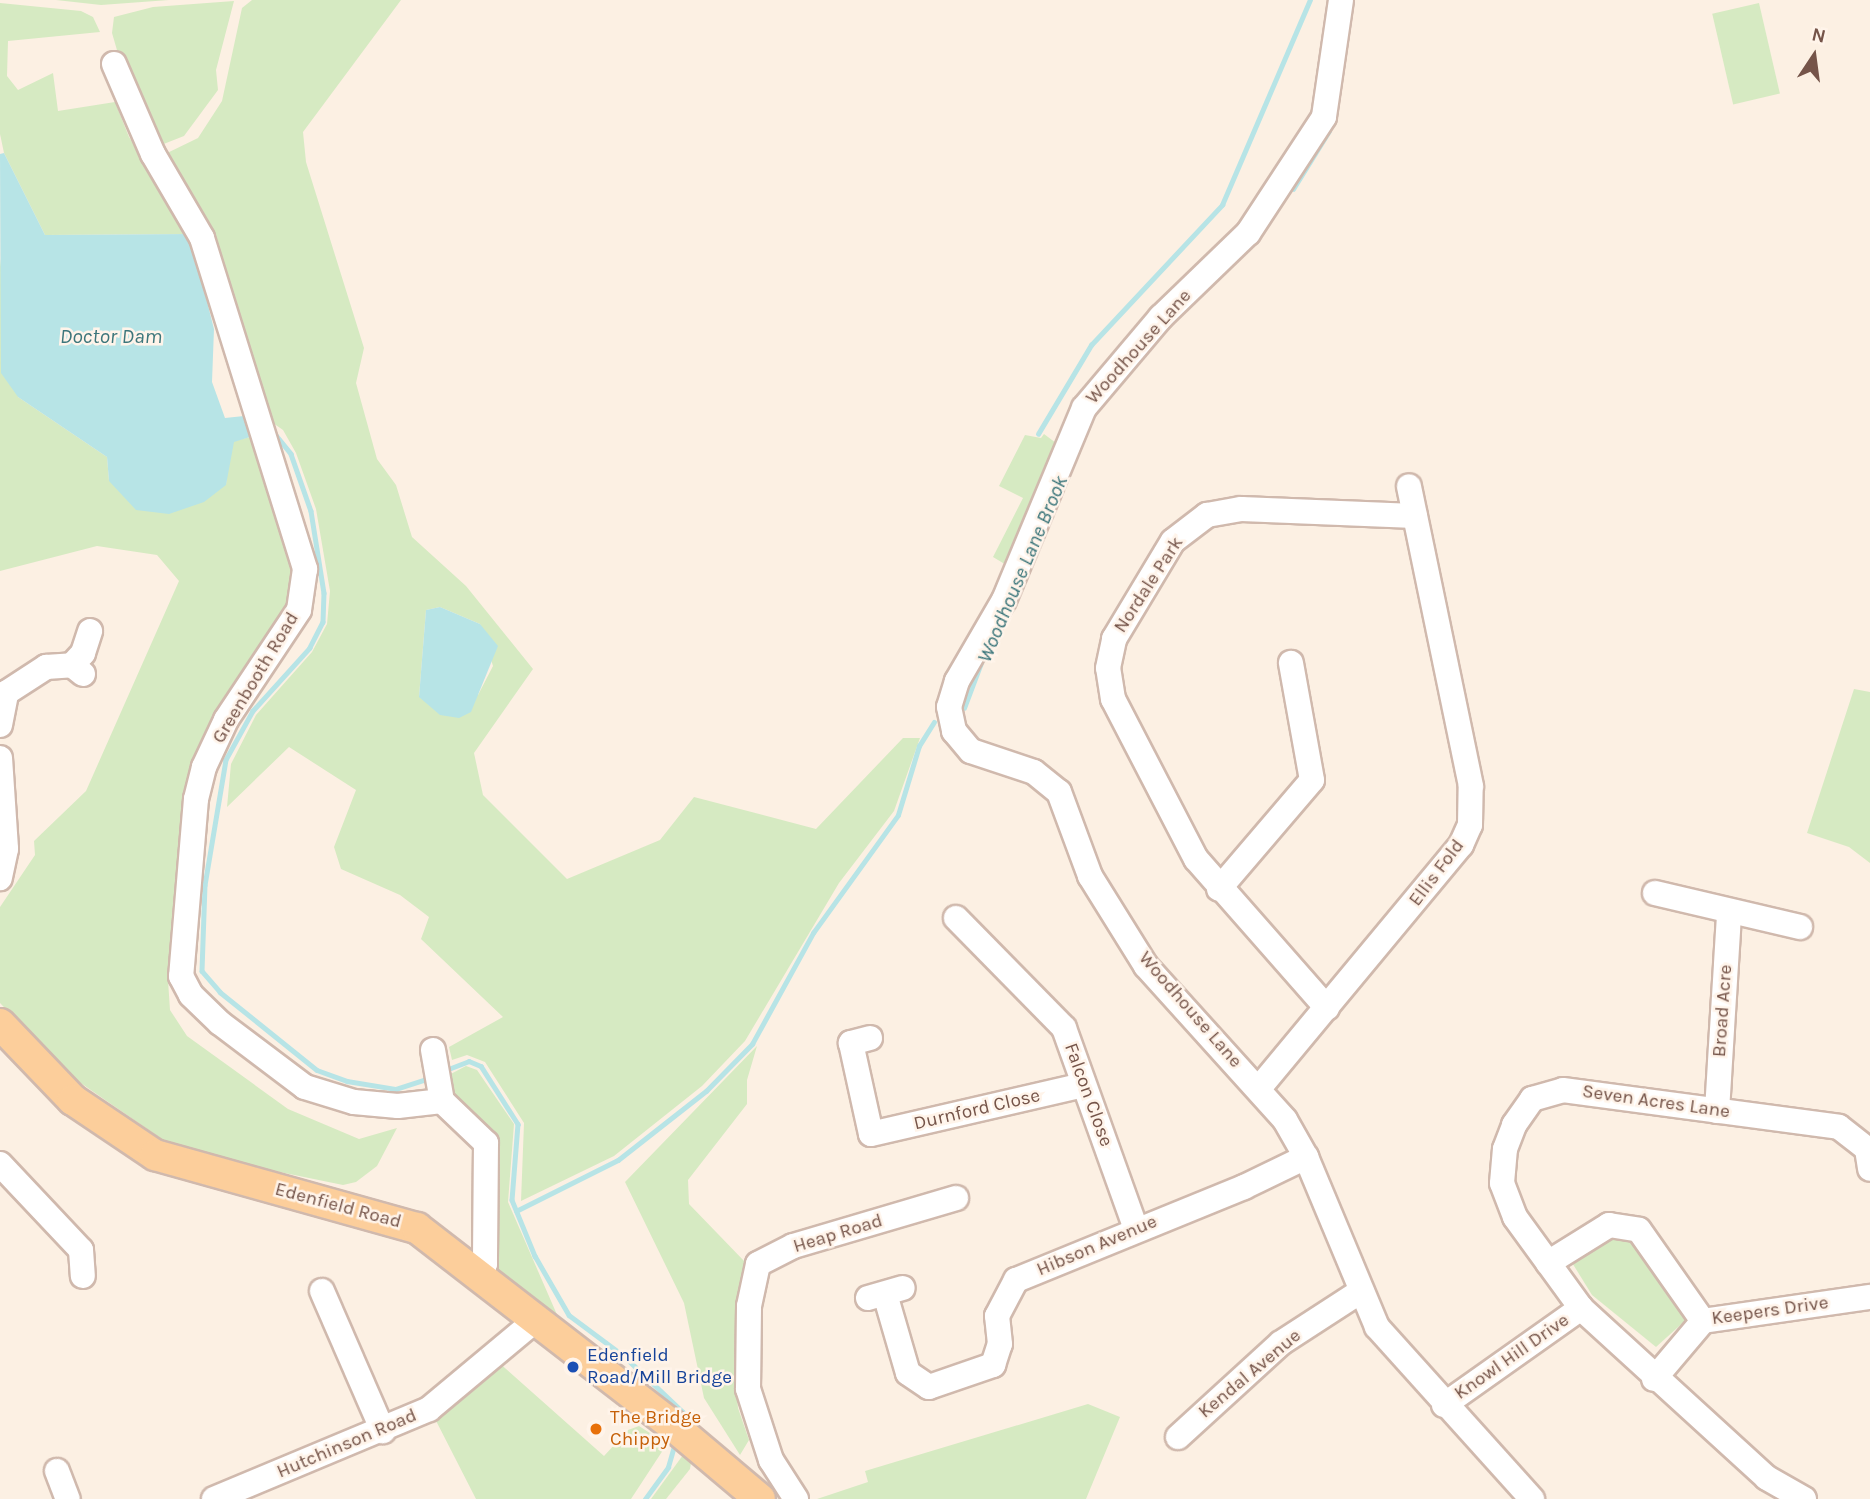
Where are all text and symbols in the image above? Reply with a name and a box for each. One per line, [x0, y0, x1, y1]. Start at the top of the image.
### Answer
north arrow [1779, 21, 1849, 91]
text: N [1810, 23, 1828, 48]
street label: Woodhouse Lane [1081, 285, 1197, 409]
water label: Doctor Dam [60, 323, 162, 349]
water label: Woodhouse Lane Brook [971, 472, 1073, 666]
street label: Nordale Park [1109, 533, 1189, 637]
street label: Greenbooth Road [208, 608, 304, 748]
street label: Ellis Fold [1404, 835, 1470, 911]
street label: Woodhouse Lane [1133, 947, 1247, 1073]
street label: Broad Acre [1708, 964, 1738, 1058]
street label: Falcon Close [1059, 1040, 1117, 1150]
street label: Seven Acres Lane [1581, 1080, 1731, 1124]
street label: Durnford Close [912, 1084, 1042, 1136]
street label: Edenfield Road [272, 1178, 404, 1234]
street label: Heap Road [791, 1210, 885, 1258]
street label: Hibson Avenue [1033, 1210, 1161, 1282]
street label: Keepers Drive [1710, 1292, 1830, 1330]
street label: Knowl Hill Drive [1450, 1309, 1574, 1405]
street label: Kendal Avenue [1194, 1325, 1306, 1423]
place label: Edenfield Road/Mill Bridge [587, 1345, 732, 1389]
marker: Edenfield Road/Mill Bridge [565, 1359, 581, 1375]
street label: Hutchinson Road [274, 1404, 420, 1484]
place label: The Bridge Chippy [610, 1407, 701, 1451]
marker: The Bridge Chippy [588, 1421, 604, 1437]

